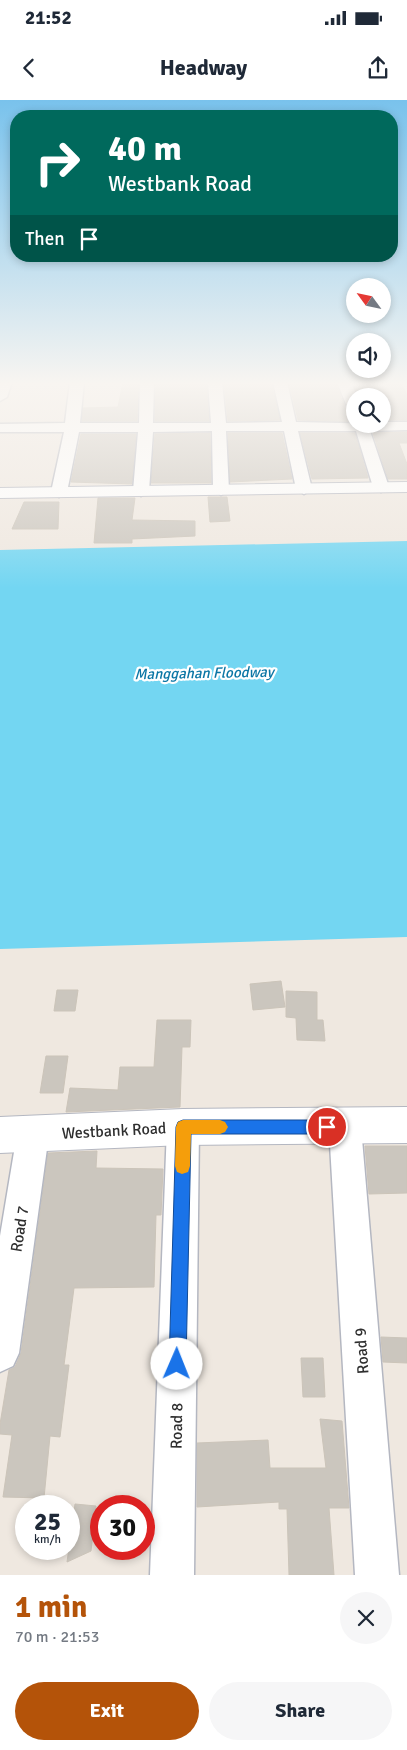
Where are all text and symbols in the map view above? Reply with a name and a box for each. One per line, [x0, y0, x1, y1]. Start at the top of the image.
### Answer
text: 21:52 [25, 6, 72, 30]
icon: back [15, 54, 43, 82]
text: Headway [160, 54, 247, 81]
icon: share [364, 54, 392, 82]
text: 40 m [108, 127, 182, 170]
icon: right [25, 130, 90, 195]
text: Westbank Road [108, 170, 252, 197]
icon: arrive [75, 225, 103, 253]
text: Then [25, 227, 65, 251]
north arrow [346, 278, 391, 322]
map controls [346, 278, 391, 433]
button: sound [346, 333, 391, 378]
button: search [346, 388, 391, 433]
water label: Manggahan Floodway [134, 663, 276, 683]
pin [306, 1106, 348, 1148]
icon: arrive [313, 1113, 341, 1141]
street label: Westbank Road [61, 1118, 167, 1144]
street label: Road 7 [6, 1205, 33, 1254]
street label: Road 9 [350, 1327, 374, 1375]
position arrow [150, 1337, 202, 1389]
street label: Road 8 [167, 1403, 187, 1449]
speed limit sign: 30 [90, 1495, 155, 1560]
text: 25 [34, 1506, 61, 1537]
text: km/h [34, 1532, 61, 1547]
text: 1 min [15, 1589, 87, 1626]
button: close [340, 1592, 392, 1644]
text: 70 m · 21:53 [15, 1627, 99, 1647]
button: Exit [15, 1682, 199, 1740]
button: Share [209, 1682, 392, 1740]

